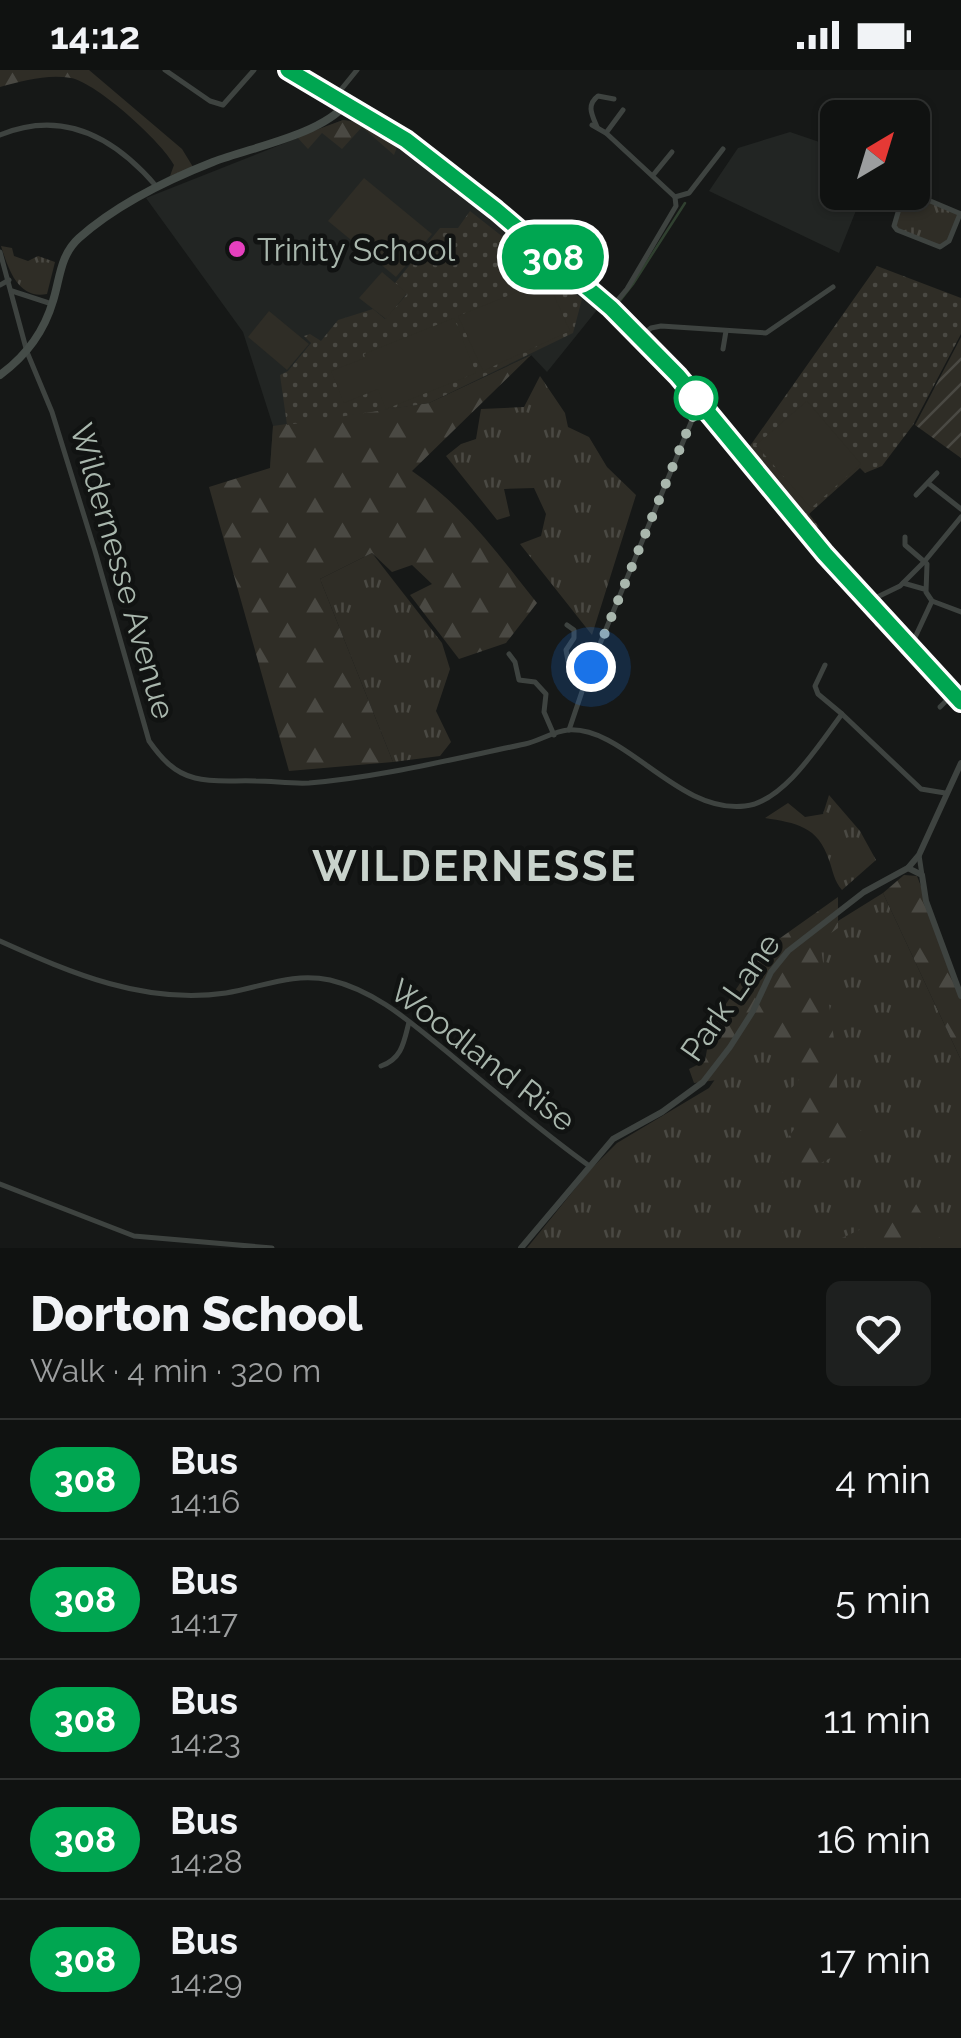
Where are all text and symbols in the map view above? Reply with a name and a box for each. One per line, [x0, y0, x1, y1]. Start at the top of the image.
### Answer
text: 14:12 [50, 13, 140, 58]
north arrow [820, 100, 930, 210]
map controls [820, 100, 930, 210]
line badge: 308 [496, 224, 610, 290]
place label: Trinity School [257, 231, 456, 268]
text: 308 [522, 237, 584, 278]
marker: Trinity School [226, 238, 248, 260]
unlabelled marker [675, 377, 717, 419]
street label: Wildernesse Avenue [63, 419, 183, 723]
your location [566, 642, 616, 692]
district label: WILDERNESSE [312, 842, 638, 891]
street label: Park Lane [673, 926, 787, 1068]
street label: Woodland Rise [383, 971, 583, 1139]
button: heart [826, 1281, 931, 1386]
text: Dorton School [30, 1286, 363, 1342]
text: Walk · 4 min · 320 m [30, 1352, 321, 1389]
text: Bus [170, 1438, 238, 1483]
text: 4 min [835, 1457, 931, 1502]
text: 308 [54, 1459, 116, 1500]
text: 14:16 [170, 1483, 240, 1520]
text: Bus [170, 1558, 238, 1603]
text: 5 min [835, 1577, 931, 1622]
text: 308 [54, 1579, 116, 1620]
text: 14:17 [170, 1603, 238, 1640]
text: Bus [170, 1678, 238, 1723]
text: 11 min [823, 1697, 931, 1742]
text: 308 [54, 1699, 116, 1740]
text: 14:23 [170, 1723, 241, 1760]
text: Bus [170, 1798, 238, 1843]
text: 16 min [817, 1817, 931, 1862]
text: 308 [54, 1819, 116, 1860]
text: 14:28 [170, 1843, 243, 1880]
text: Bus [170, 1918, 238, 1963]
text: 17 min [820, 1937, 931, 1982]
text: 308 [54, 1939, 116, 1980]
text: 14:29 [170, 1963, 243, 2000]

